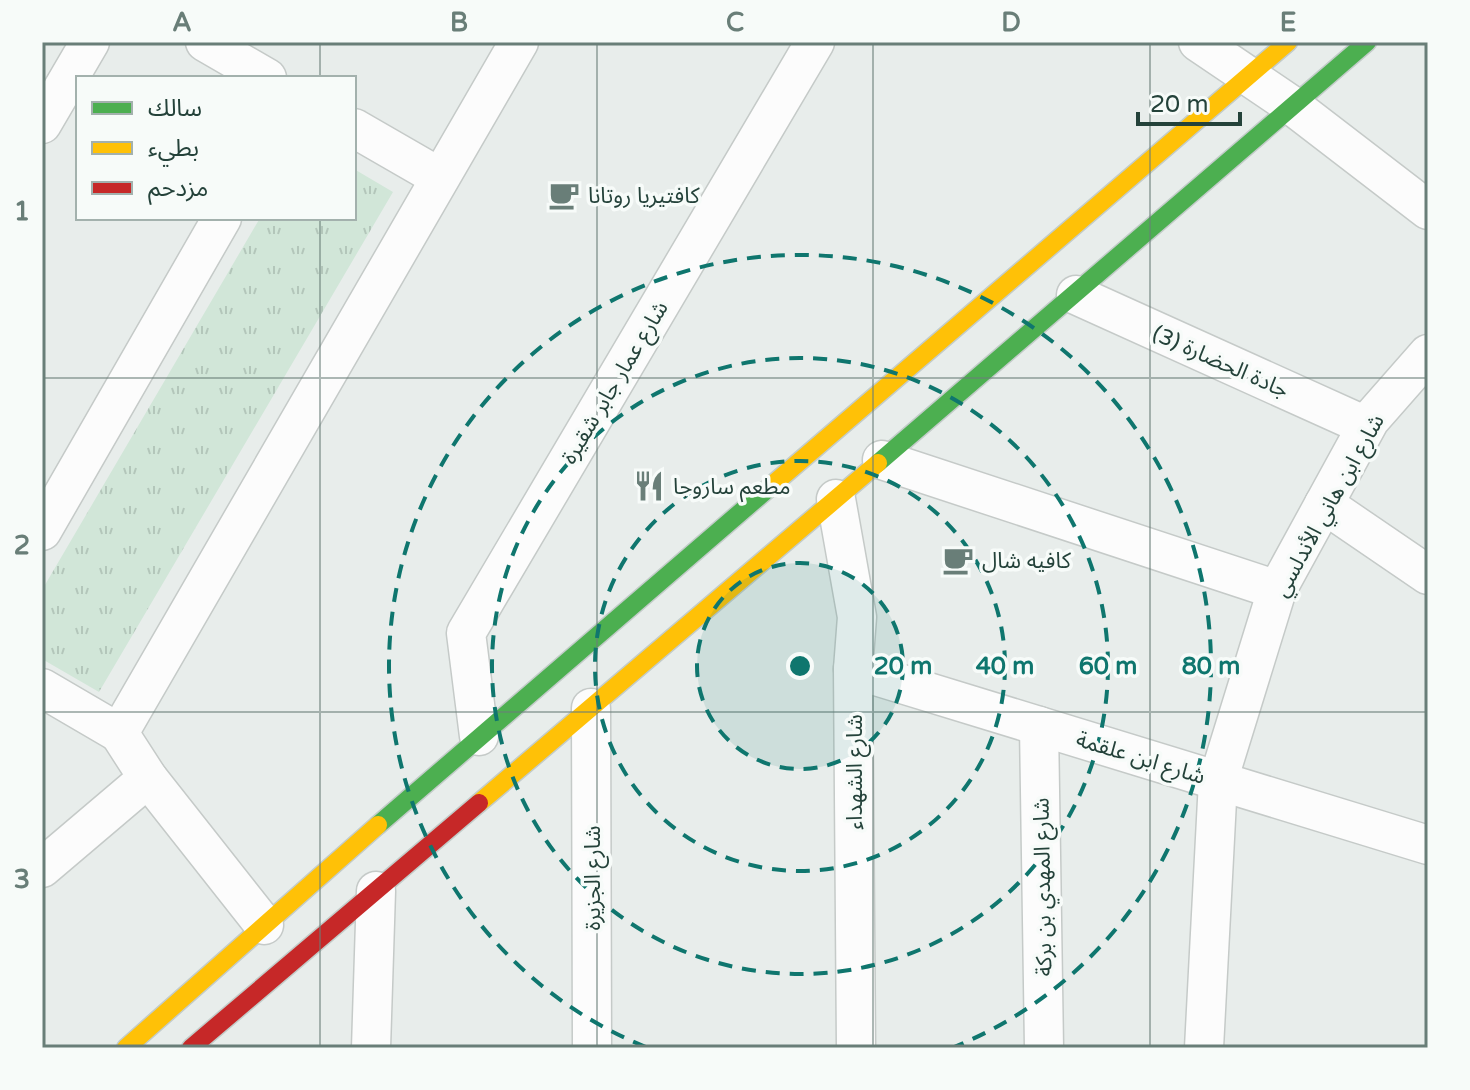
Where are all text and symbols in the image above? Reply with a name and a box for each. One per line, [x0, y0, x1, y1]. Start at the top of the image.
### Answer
text: A [172, 7, 192, 38]
text: B [450, 7, 468, 38]
text: C [726, 7, 744, 38]
text: D [1001, 7, 1021, 38]
text: E [1280, 7, 1296, 38]
legend [76, 76, 356, 220]
scale bar [1138, 76, 1240, 126]
text: 20 m [1150, 90, 1208, 119]
text: سالك [148, 94, 202, 123]
text: بطيء [148, 134, 199, 167]
text: مزدحم [148, 174, 208, 205]
cafe icon: كافتيريا روتانا [547, 178, 581, 212]
place label: كافتيريا روتانا [588, 183, 701, 209]
text: 1 [14, 196, 30, 227]
street label: شارع عمار جابر شقيرة [556, 296, 676, 470]
street label: جادة الحضارة (3) [1149, 320, 1293, 404]
street label: شارع ابن هاني الأندلسي [1268, 410, 1393, 603]
restaurant icon: مطعم ساروجا [632, 469, 666, 503]
place label: مطعم ساروجا [673, 474, 791, 503]
text: 2 [14, 530, 30, 561]
cafe icon: كافيه شال [941, 543, 975, 577]
place label: كافيه شال [982, 548, 1072, 574]
centre of rings [786, 652, 814, 680]
text: 20 m [874, 652, 932, 681]
text: 40 m [976, 652, 1034, 681]
text: 60 m [1079, 652, 1137, 681]
text: 80 m [1182, 652, 1240, 681]
street label: شارع الشهداء [842, 714, 871, 830]
street label: شارع ابن علقمة [1072, 726, 1208, 793]
street label: شارع المهدي بن بركة [1028, 797, 1061, 977]
street label: شارع الجزيرة [580, 826, 609, 930]
text: 3 [14, 864, 30, 895]

